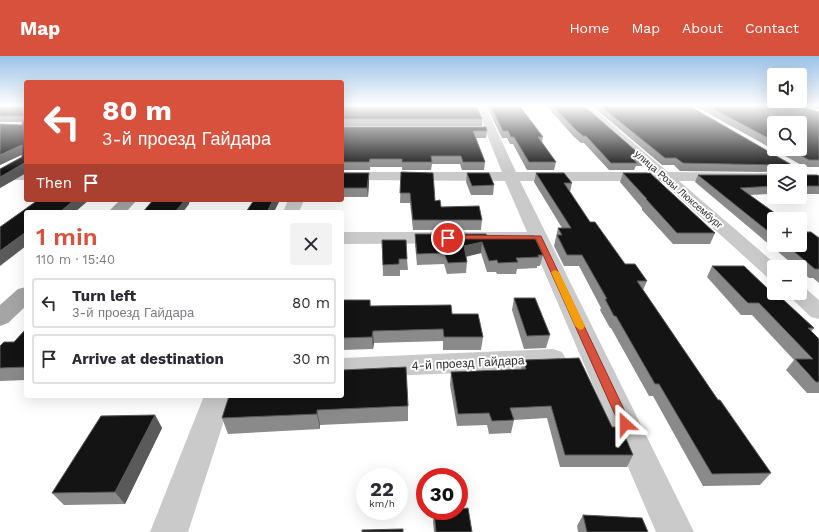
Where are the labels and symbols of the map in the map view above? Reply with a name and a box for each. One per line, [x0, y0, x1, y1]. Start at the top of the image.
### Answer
street label: улица Розы Люксембург [632, 148, 725, 231]
pin [431, 221, 465, 255]
street label: 4-й проезд Гайдара [411, 353, 525, 373]
position arrow [604, 403, 646, 445]
speed limit sign: 30 [416, 468, 468, 520]

